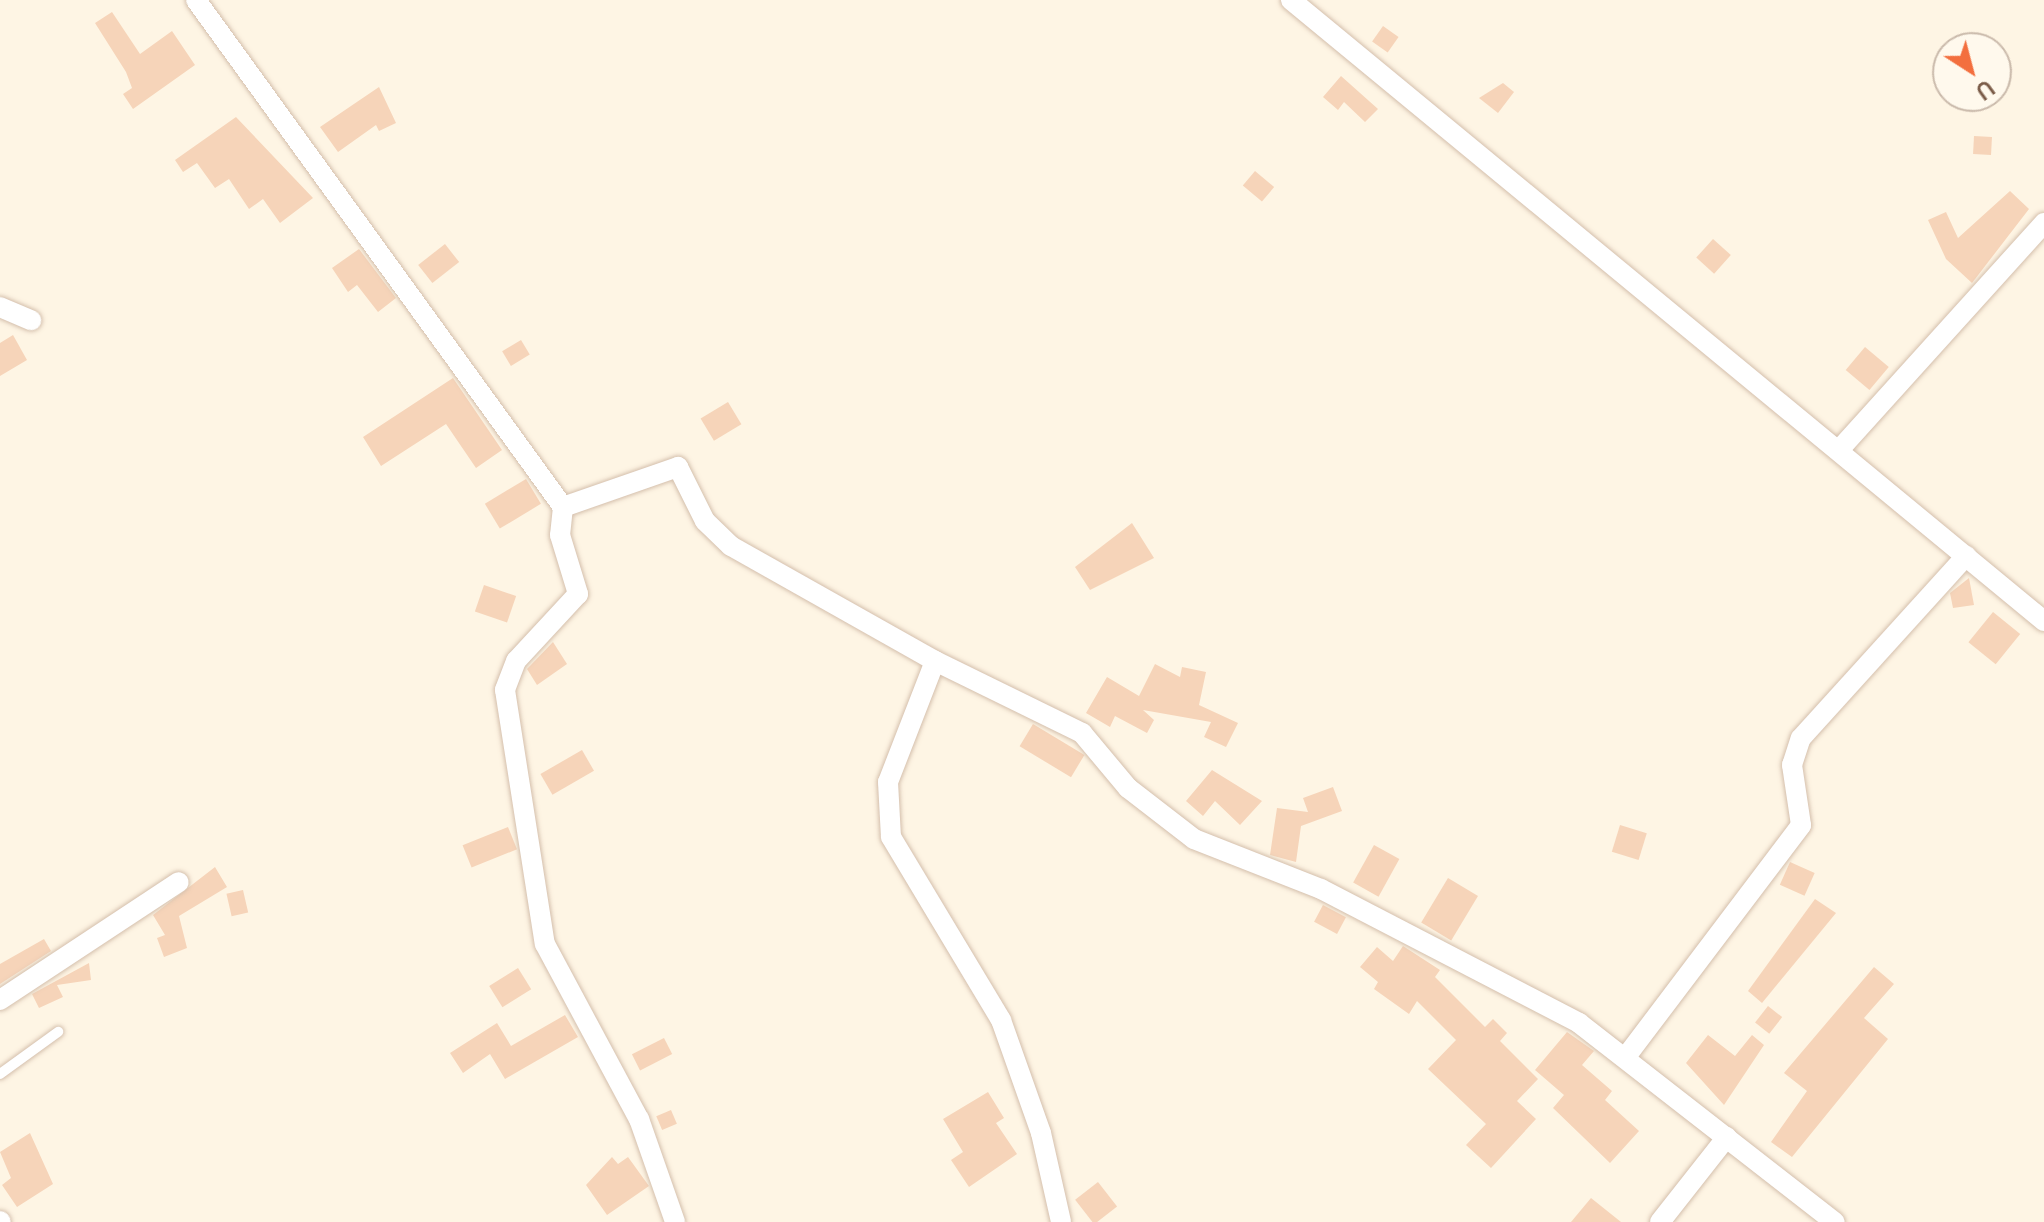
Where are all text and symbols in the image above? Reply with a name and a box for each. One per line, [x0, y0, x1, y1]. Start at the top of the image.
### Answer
north arrow [1932, 32, 2012, 112]
text: U [1971, 74, 2000, 106]

